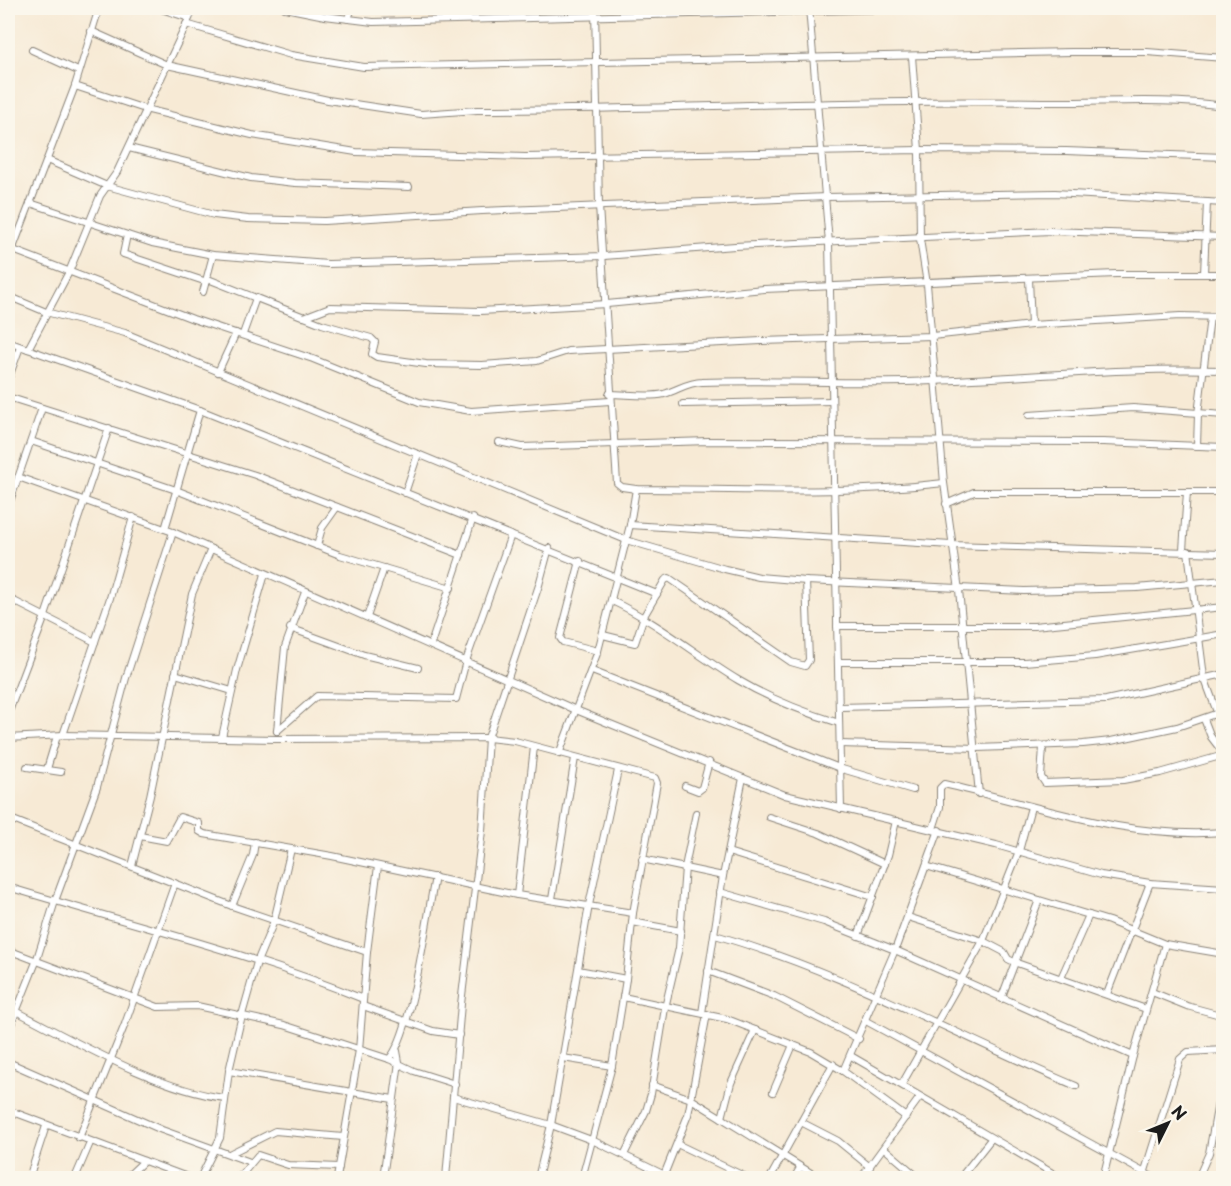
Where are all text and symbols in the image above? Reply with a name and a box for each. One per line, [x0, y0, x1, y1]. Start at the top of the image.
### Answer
north arrow [1138, 1093, 1198, 1153]
text: N [1167, 1099, 1193, 1125]

